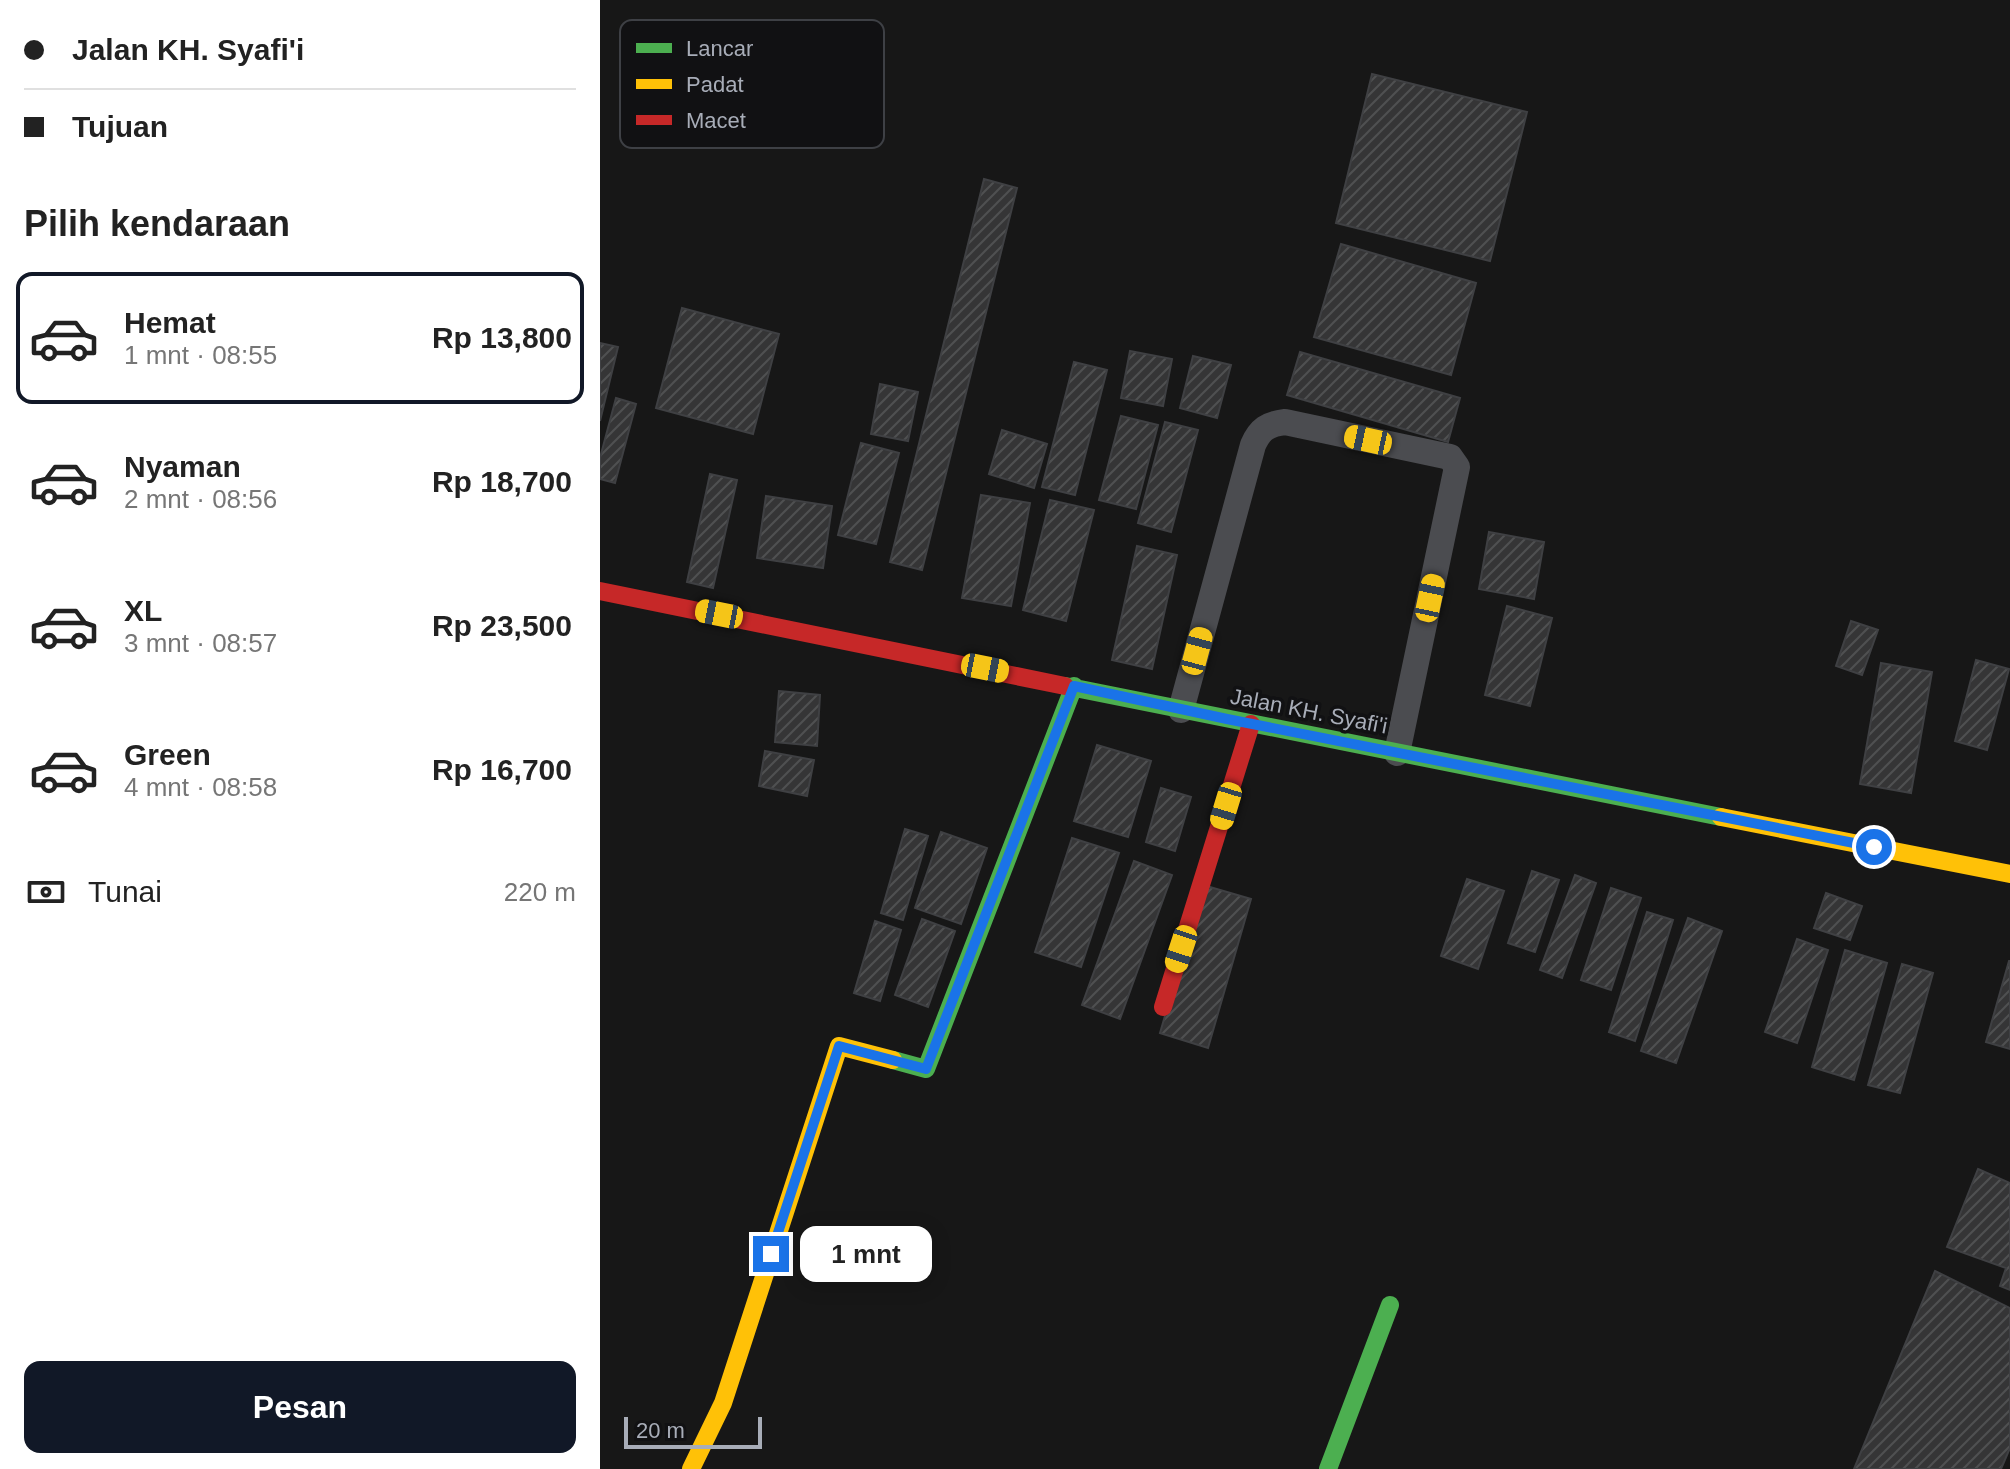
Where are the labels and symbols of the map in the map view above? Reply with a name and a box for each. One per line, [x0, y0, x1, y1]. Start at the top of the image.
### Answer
legend [620, 20, 884, 148]
text: Lancar [686, 36, 753, 61]
text: Padat [686, 72, 744, 97]
text: Macet [686, 108, 746, 133]
car [1342, 423, 1394, 457]
car [1413, 572, 1447, 624]
car [693, 598, 745, 630]
car [1179, 625, 1215, 677]
car [959, 652, 1011, 684]
street label: Jalan KH. Syafi'i [1228, 684, 1390, 738]
car [1208, 780, 1244, 832]
route start [1856, 829, 1892, 865]
car [1162, 922, 1200, 976]
callout: 1 mnt [799, 1226, 931, 1282]
route end [753, 1236, 789, 1272]
scale bar [624, 1413, 762, 1449]

